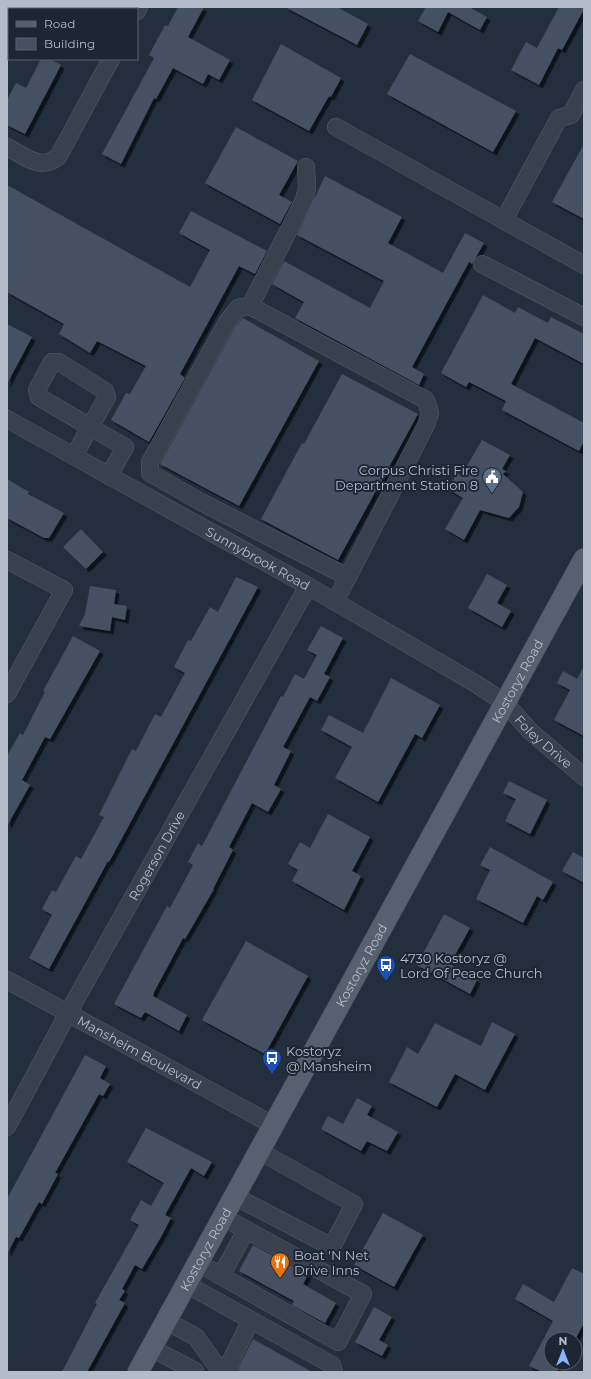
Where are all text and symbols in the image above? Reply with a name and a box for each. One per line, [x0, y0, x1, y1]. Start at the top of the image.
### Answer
legend [8, 8, 138, 60]
text: Road [44, 16, 75, 31]
text: Building [44, 36, 95, 51]
place label: Corpus Christi Fire Department Station 8 [335, 462, 478, 493]
public building icon: Corpus Christi Fire Department Station 8 [481, 466, 503, 494]
street label: Sunnybrook Road [203, 523, 313, 594]
street label: Kostoryz Road [488, 637, 546, 726]
street label: Foley Drive [511, 712, 576, 772]
street label: Rogerson Drive [125, 808, 188, 903]
street label: Kostoryz Road [332, 921, 390, 1010]
place label: 4730 Kostoryz @ Lord Of Peace Church [400, 950, 542, 981]
bus stop icon: 4730 Kostoryz @ Lord Of Peace Church [375, 954, 397, 982]
street label: Mansheim Boulevard [75, 1012, 204, 1093]
place label: Kostoryz @ Mansheim [286, 1043, 372, 1074]
bus stop icon: Kostoryz @ Mansheim [261, 1047, 283, 1075]
street label: Kostoryz Road [176, 1205, 235, 1294]
place label: Boat 'N Net Drive Inns [294, 1247, 369, 1278]
restaurant icon: Boat 'N Net Drive Inns [269, 1251, 291, 1279]
north arrow [543, 1331, 583, 1371]
text: N [559, 1334, 567, 1348]

